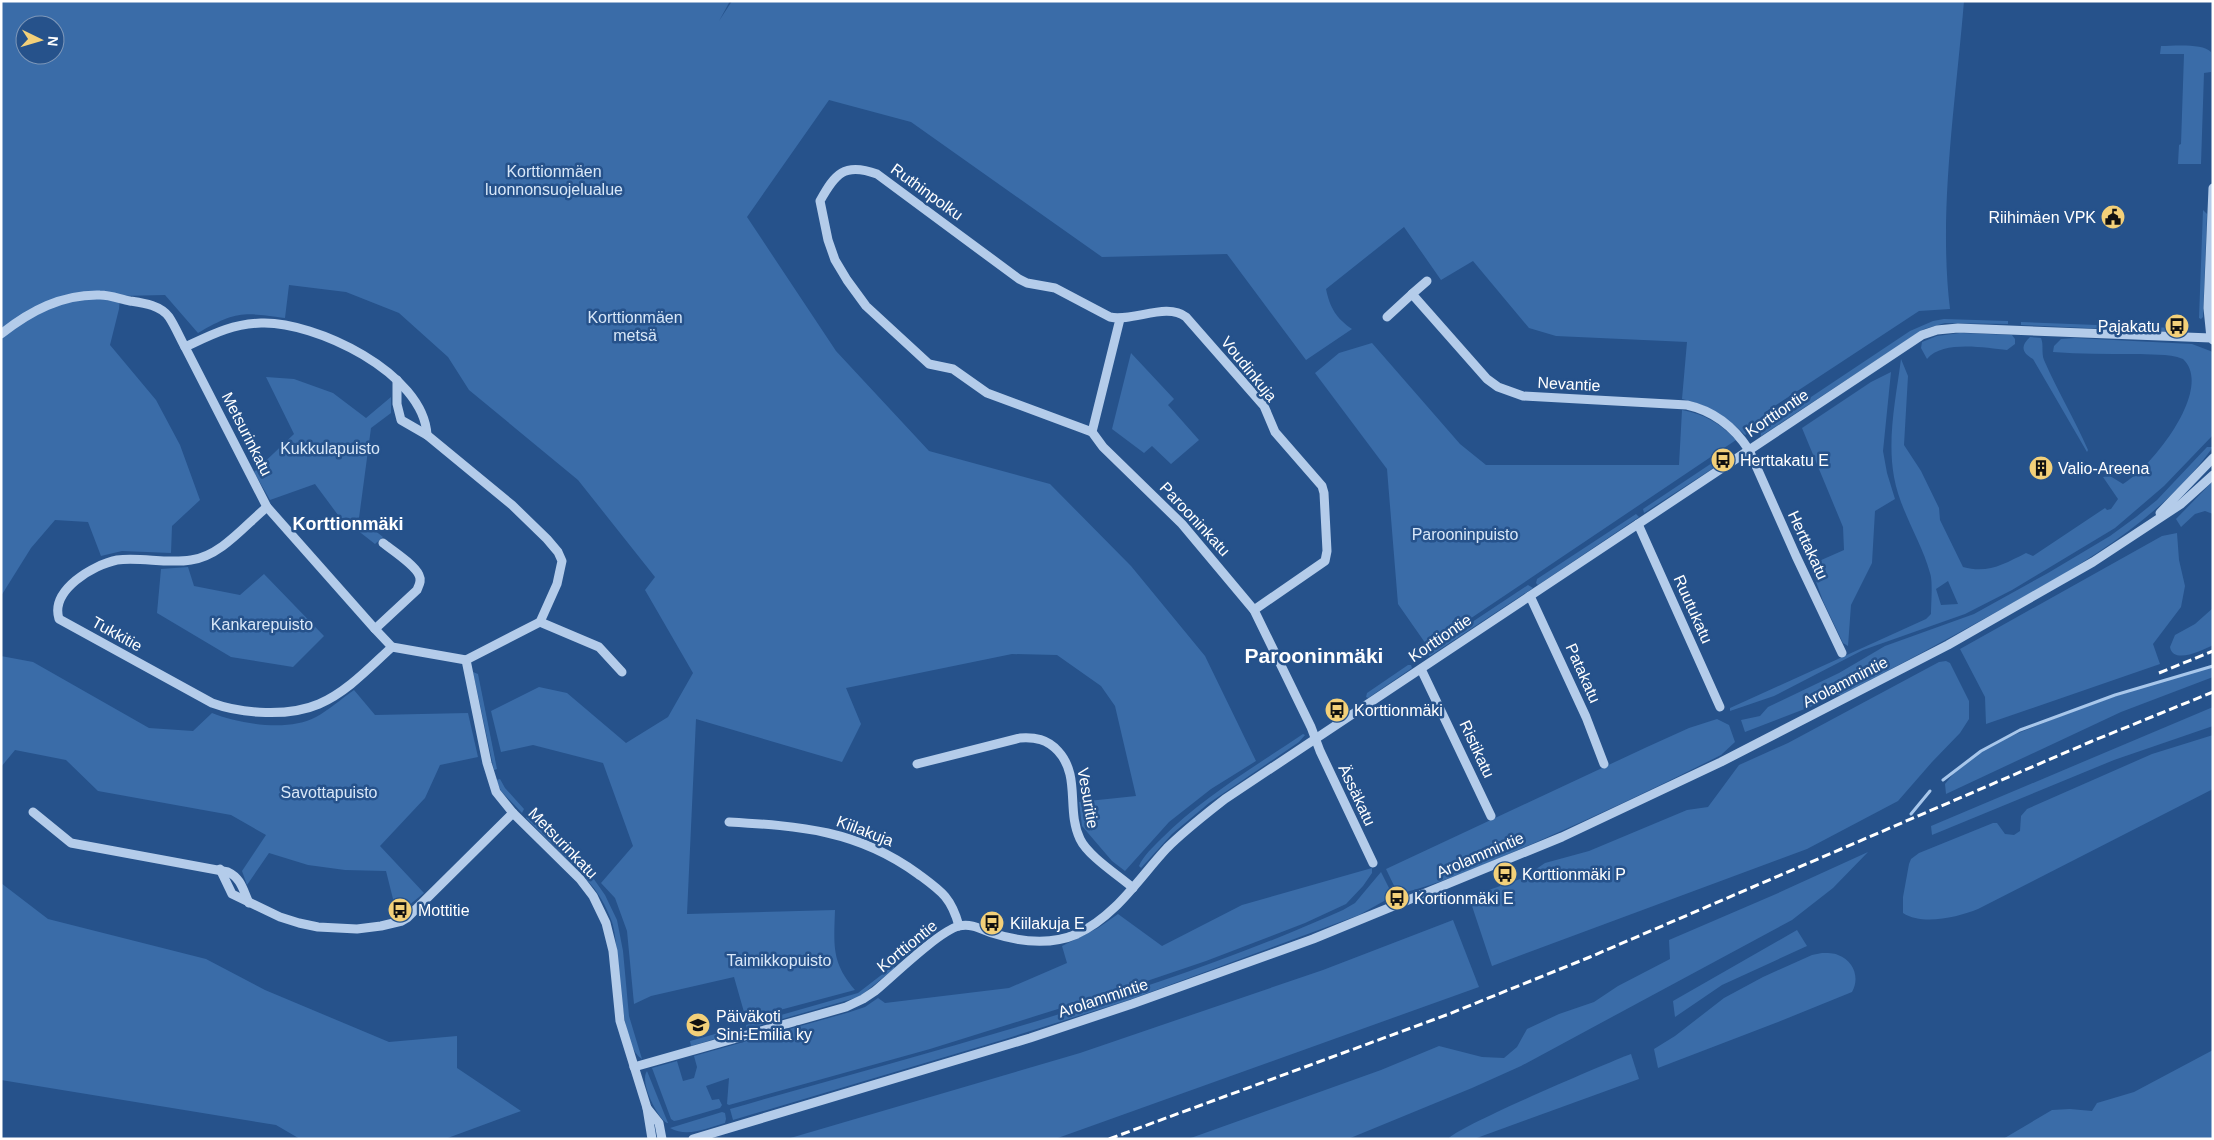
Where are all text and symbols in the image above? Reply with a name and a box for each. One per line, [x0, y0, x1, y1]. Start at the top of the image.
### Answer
north arrow [15, 15, 65, 65]
text: N [45, 35, 61, 47]
street label: Ruthinpolku [888, 160, 966, 224]
park label: Korttionmäen luonnonsuojelualue [485, 163, 623, 198]
public building icon: Riihimäen VPK [2100, 204, 2126, 230]
place label: Riihimäen VPK [1988, 209, 2096, 226]
park label: Korttionmäen metsä [587, 309, 683, 344]
bus stop icon: Pajakatu [2164, 313, 2190, 339]
place label: Pajakatu [2098, 318, 2160, 335]
street label: Voudinkuja [1218, 333, 1280, 405]
street label: Nevantie [1537, 374, 1601, 394]
street label: Korttiontie [1742, 386, 1812, 440]
street label: Metsurinkatu [219, 389, 275, 479]
park label: Kukkulapuisto [280, 440, 380, 457]
bus stop icon: Herttakatu E [1710, 447, 1736, 473]
place label: Herttakatu E [1740, 452, 1829, 469]
building icon: Valio-Areena [2028, 455, 2054, 481]
place label: Valio-Areena [2058, 460, 2149, 477]
street label: Parooninkatu [1157, 479, 1233, 559]
street label: Herttakatu [1785, 508, 1831, 582]
district label: Korttionmäki [292, 514, 404, 534]
park label: Parooninpuisto [1412, 526, 1518, 543]
street label: Ruutukatu [1670, 572, 1716, 646]
street label: Korttiontie [1405, 611, 1475, 665]
street label: Tukkitie [89, 613, 145, 655]
park label: Kankarepuisto [211, 616, 313, 633]
street label: Patakatu [1562, 641, 1604, 705]
district label: Parooninmäki [1245, 644, 1383, 667]
street label: Arolammintie [1800, 653, 1891, 711]
bus stop icon: Korttionmäki [1324, 697, 1350, 723]
place label: Korttionmäki [1354, 702, 1443, 719]
street label: Ristikatu [1456, 718, 1498, 780]
street label: Ässäkatu [1335, 762, 1379, 828]
street label: Vesuritie [1074, 766, 1102, 830]
park label: Savottapuisto [281, 784, 378, 801]
street label: Metsurinkatu [525, 804, 601, 882]
street label: Kiilakuja [834, 812, 896, 850]
street label: Arolammintie [1434, 829, 1526, 881]
bus stop icon: Korttionmäki P [1492, 861, 1518, 887]
place label: Korttionmäki P [1522, 866, 1626, 883]
bus stop icon: Kortionmäki E [1384, 885, 1410, 911]
place label: Kortionmäki E [1414, 890, 1514, 907]
bus stop icon: Mottitie [387, 897, 413, 923]
place label: Mottitie [418, 902, 470, 919]
bus stop icon: Kiilakuja E [979, 910, 1005, 936]
place label: Kiilakuja E [1010, 915, 1085, 932]
street label: Korttiontie [874, 917, 940, 975]
park label: Taimikkopuisto [727, 952, 832, 969]
street label: Arolammintie [1056, 975, 1150, 1021]
place label: Päiväkoti Sini-Emilia ky [716, 1008, 812, 1043]
school or university icon: Päiväkoti Sini-Emilia ky [685, 1012, 711, 1038]

